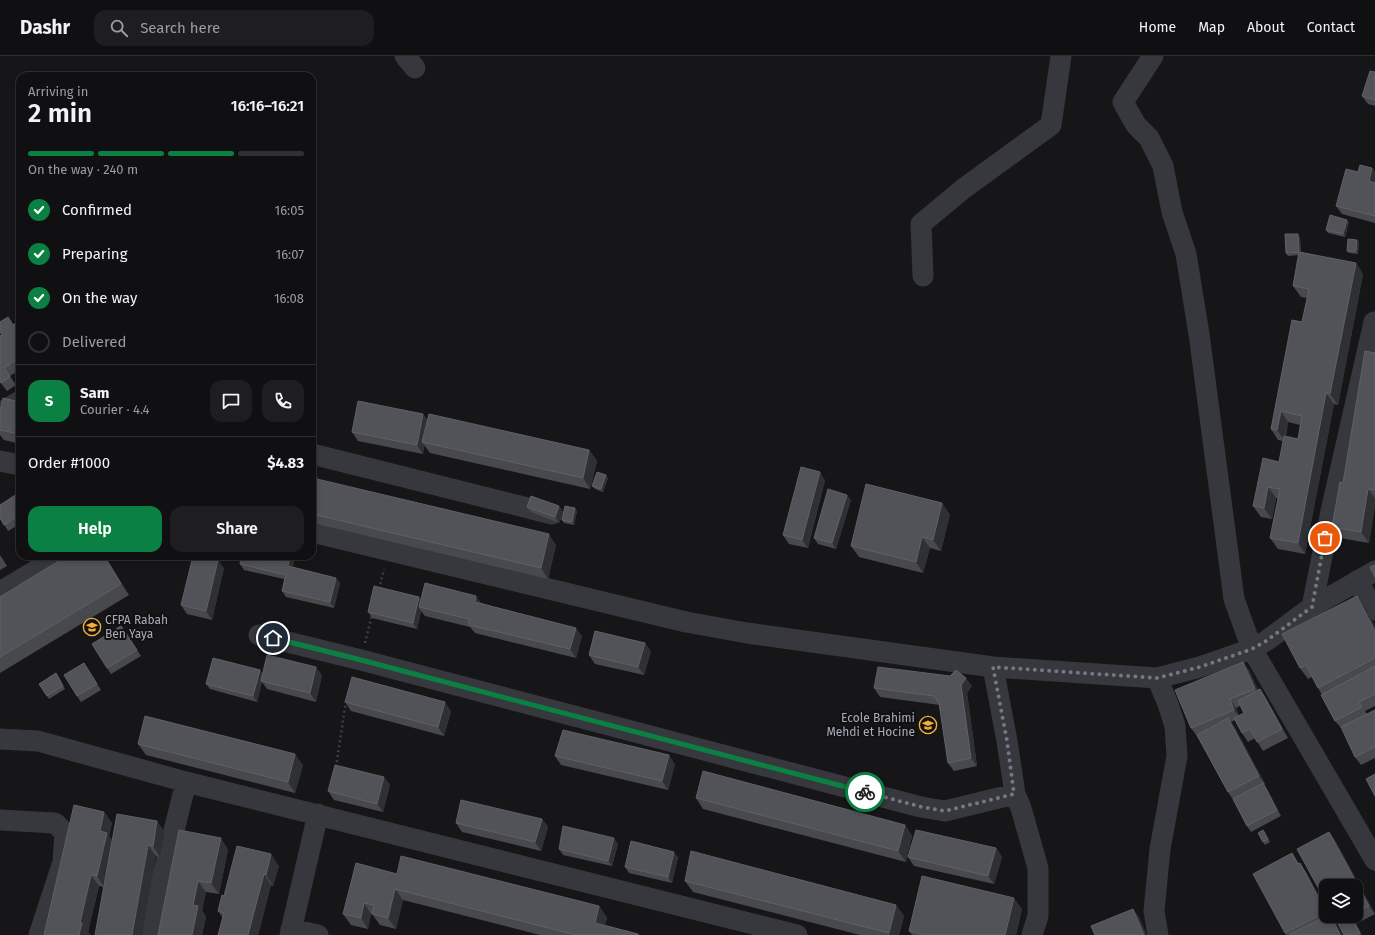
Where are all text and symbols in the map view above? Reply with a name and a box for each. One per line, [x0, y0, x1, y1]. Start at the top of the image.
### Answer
search box [94, 10, 374, 46]
text: Dashr [20, 16, 70, 39]
icon: search [108, 17, 130, 39]
text: Search here [140, 19, 220, 37]
text: Home [1139, 19, 1176, 36]
text: Map [1198, 19, 1225, 36]
text: About [1247, 19, 1285, 36]
text: Contact [1307, 19, 1355, 36]
text: Arriving in [28, 84, 88, 99]
text: 16:16–16:21 [231, 97, 304, 115]
text: 2 min [28, 98, 92, 129]
text: On the way · 240 m [28, 162, 138, 177]
icon: check [28, 199, 50, 221]
text: Confirmed [62, 201, 132, 219]
text: 16:05 [275, 203, 304, 218]
icon: check [28, 243, 50, 265]
text: Preparing [62, 245, 127, 263]
text: 16:07 [276, 247, 304, 262]
icon: check [28, 287, 50, 309]
text: On the way [62, 289, 137, 307]
text: 16:08 [274, 291, 304, 306]
text: Delivered [62, 333, 126, 351]
button: chat [210, 380, 252, 422]
button: phone [262, 380, 304, 422]
text: Sam [80, 384, 109, 402]
text: S [45, 392, 53, 410]
text: Courier · 4.4 [80, 402, 150, 417]
text: Order #1000 [28, 454, 110, 472]
text: $4.83 [267, 454, 304, 472]
button: Help [28, 506, 162, 552]
button: Share [170, 506, 304, 552]
pin [1308, 521, 1342, 555]
icon: bag [1314, 527, 1336, 549]
place label: CFPA Rabah Ben Yaya [105, 613, 168, 641]
school or university icon: CFPA Rabah Ben Yaya [82, 617, 102, 637]
pin [256, 621, 290, 655]
icon: home [262, 627, 284, 649]
place label: Ecole Brahimi Mehdi et Hocine [826, 711, 915, 739]
school or university icon: Ecole Brahimi Mehdi et Hocine [918, 715, 938, 735]
courier [845, 772, 885, 812]
icon: bike [854, 781, 876, 803]
map controls [1319, 879, 1363, 923]
button: layers [1319, 879, 1363, 923]

